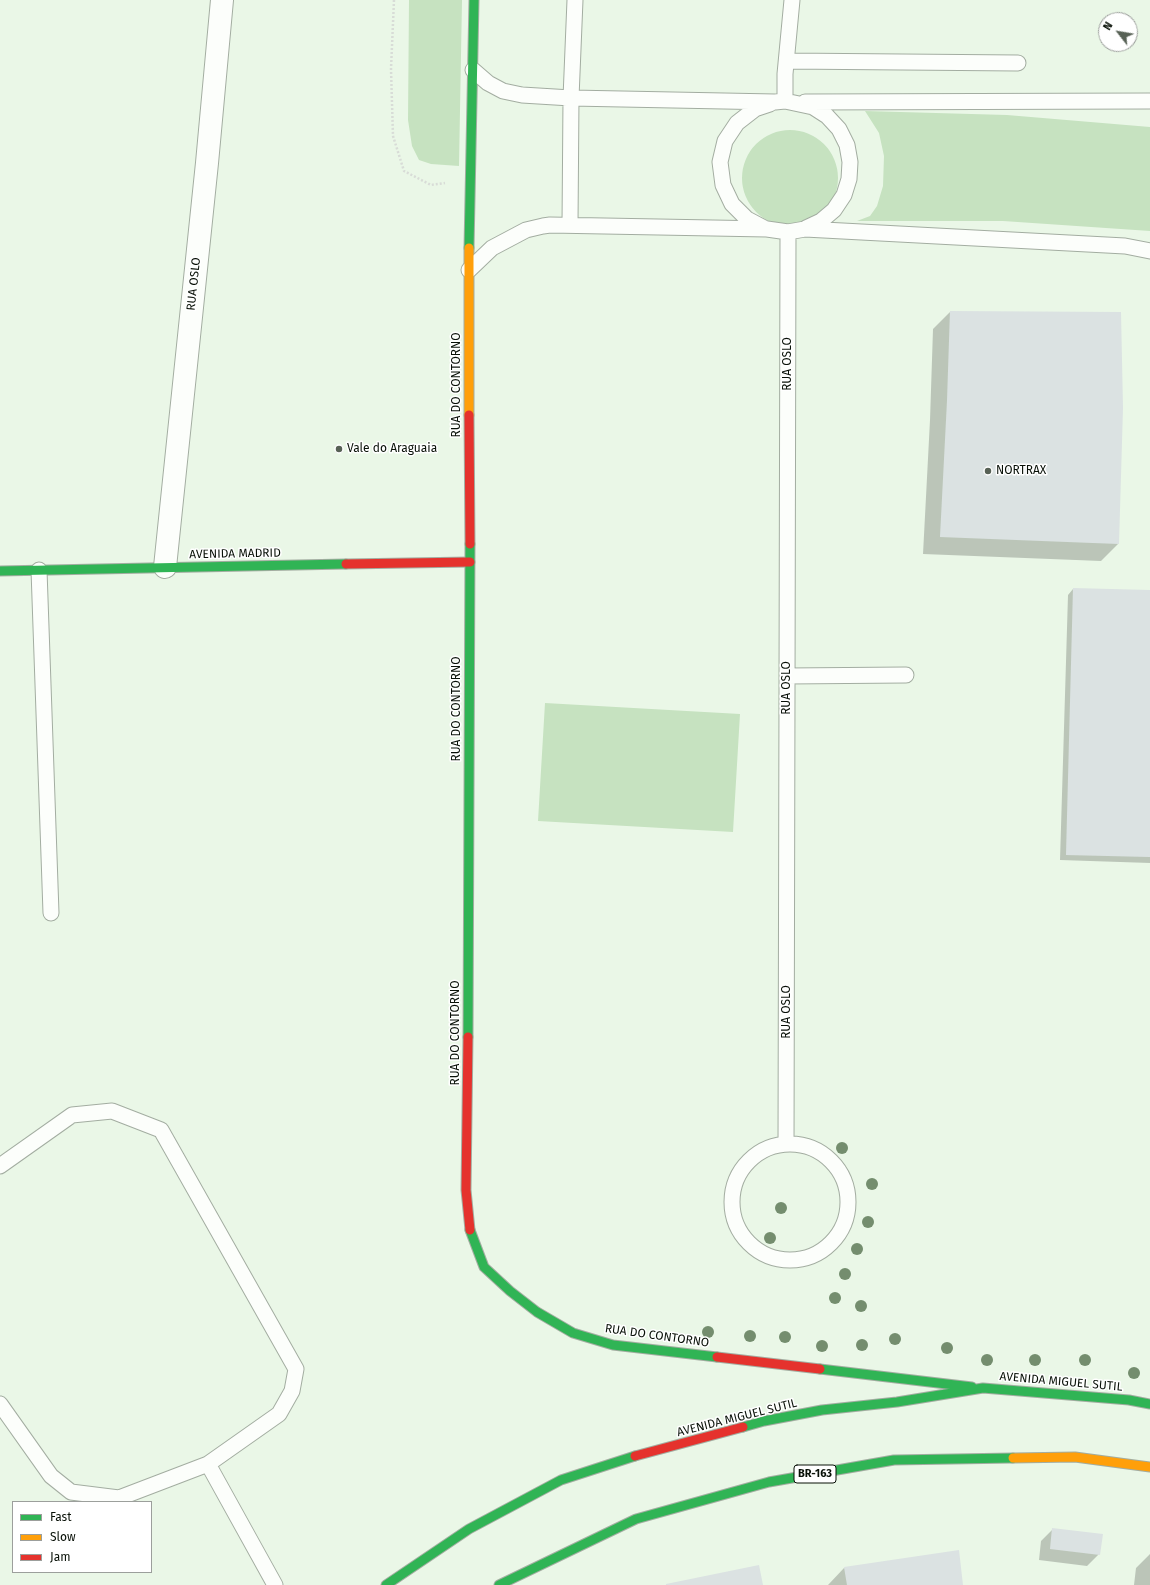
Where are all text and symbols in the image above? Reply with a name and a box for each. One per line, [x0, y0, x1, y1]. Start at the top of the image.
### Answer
north arrow [1098, 12, 1138, 52]
text: N [1101, 20, 1116, 33]
street label: RUA OSLO [184, 257, 204, 311]
street label: RUA DO CONTORNO [450, 332, 464, 438]
street label: RUA OSLO [781, 337, 795, 391]
place label: Vale do Araguaia [347, 442, 437, 456]
marker: Vale do Araguaia [334, 444, 344, 454]
place label: NORTRAX [996, 464, 1046, 478]
marker: NORTRAX [983, 466, 993, 476]
street label: AVENIDA MADRID [189, 546, 281, 562]
street label: RUA DO CONTORNO [450, 656, 464, 762]
street label: RUA OSLO [780, 661, 794, 715]
street label: RUA DO CONTORNO [449, 980, 463, 1086]
street label: RUA OSLO [780, 985, 794, 1039]
street label: RUA DO CONTORNO [604, 1322, 710, 1350]
street label: AVENIDA MIGUEL SUTIL [999, 1369, 1123, 1395]
street label: AVENIDA MIGUEL SUTIL [675, 1396, 799, 1440]
road number: BR-163 [794, 1465, 836, 1483]
legend [12, 1501, 152, 1573]
text: Fast [50, 1510, 72, 1524]
text: Slow [50, 1530, 76, 1544]
text: Jam [50, 1550, 70, 1564]

